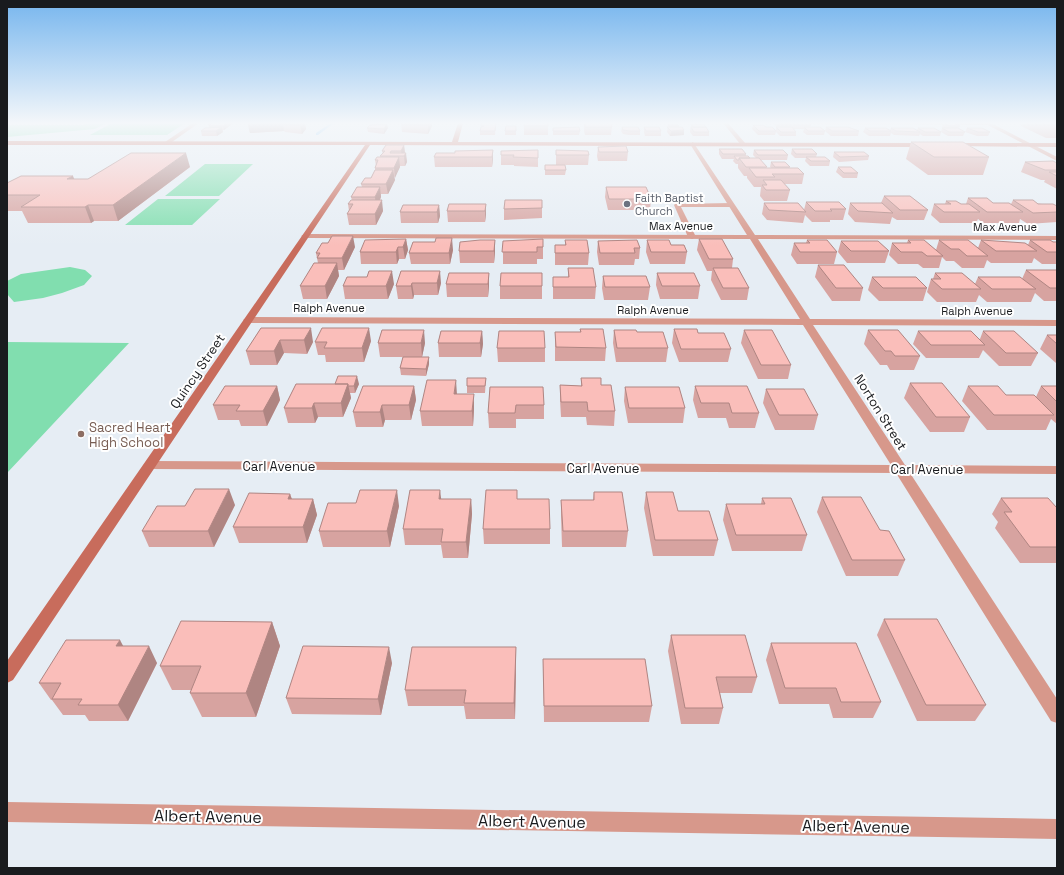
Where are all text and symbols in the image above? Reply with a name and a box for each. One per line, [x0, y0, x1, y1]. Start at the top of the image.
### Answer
place label: Faith Baptist Church [635, 191, 703, 218]
marker: Faith Baptist Church [622, 199, 632, 209]
street label: Max Avenue [649, 219, 713, 233]
street label: Max Avenue [973, 220, 1037, 234]
street label: Ralph Avenue [293, 301, 365, 315]
street label: Ralph Avenue [617, 303, 689, 317]
street label: Ralph Avenue [941, 304, 1013, 318]
street label: Quincy Street [166, 331, 229, 412]
street label: Norton Street [850, 371, 911, 453]
place label: Sacred Heart High School [89, 419, 171, 451]
marker: Sacred Heart High School [76, 429, 86, 439]
street label: Carl Avenue [243, 458, 316, 475]
street label: Carl Avenue [567, 460, 640, 477]
street label: Carl Avenue [891, 461, 964, 478]
street label: Albert Avenue [154, 805, 262, 828]
street label: Albert Avenue [478, 810, 586, 833]
street label: Albert Avenue [802, 815, 910, 838]

